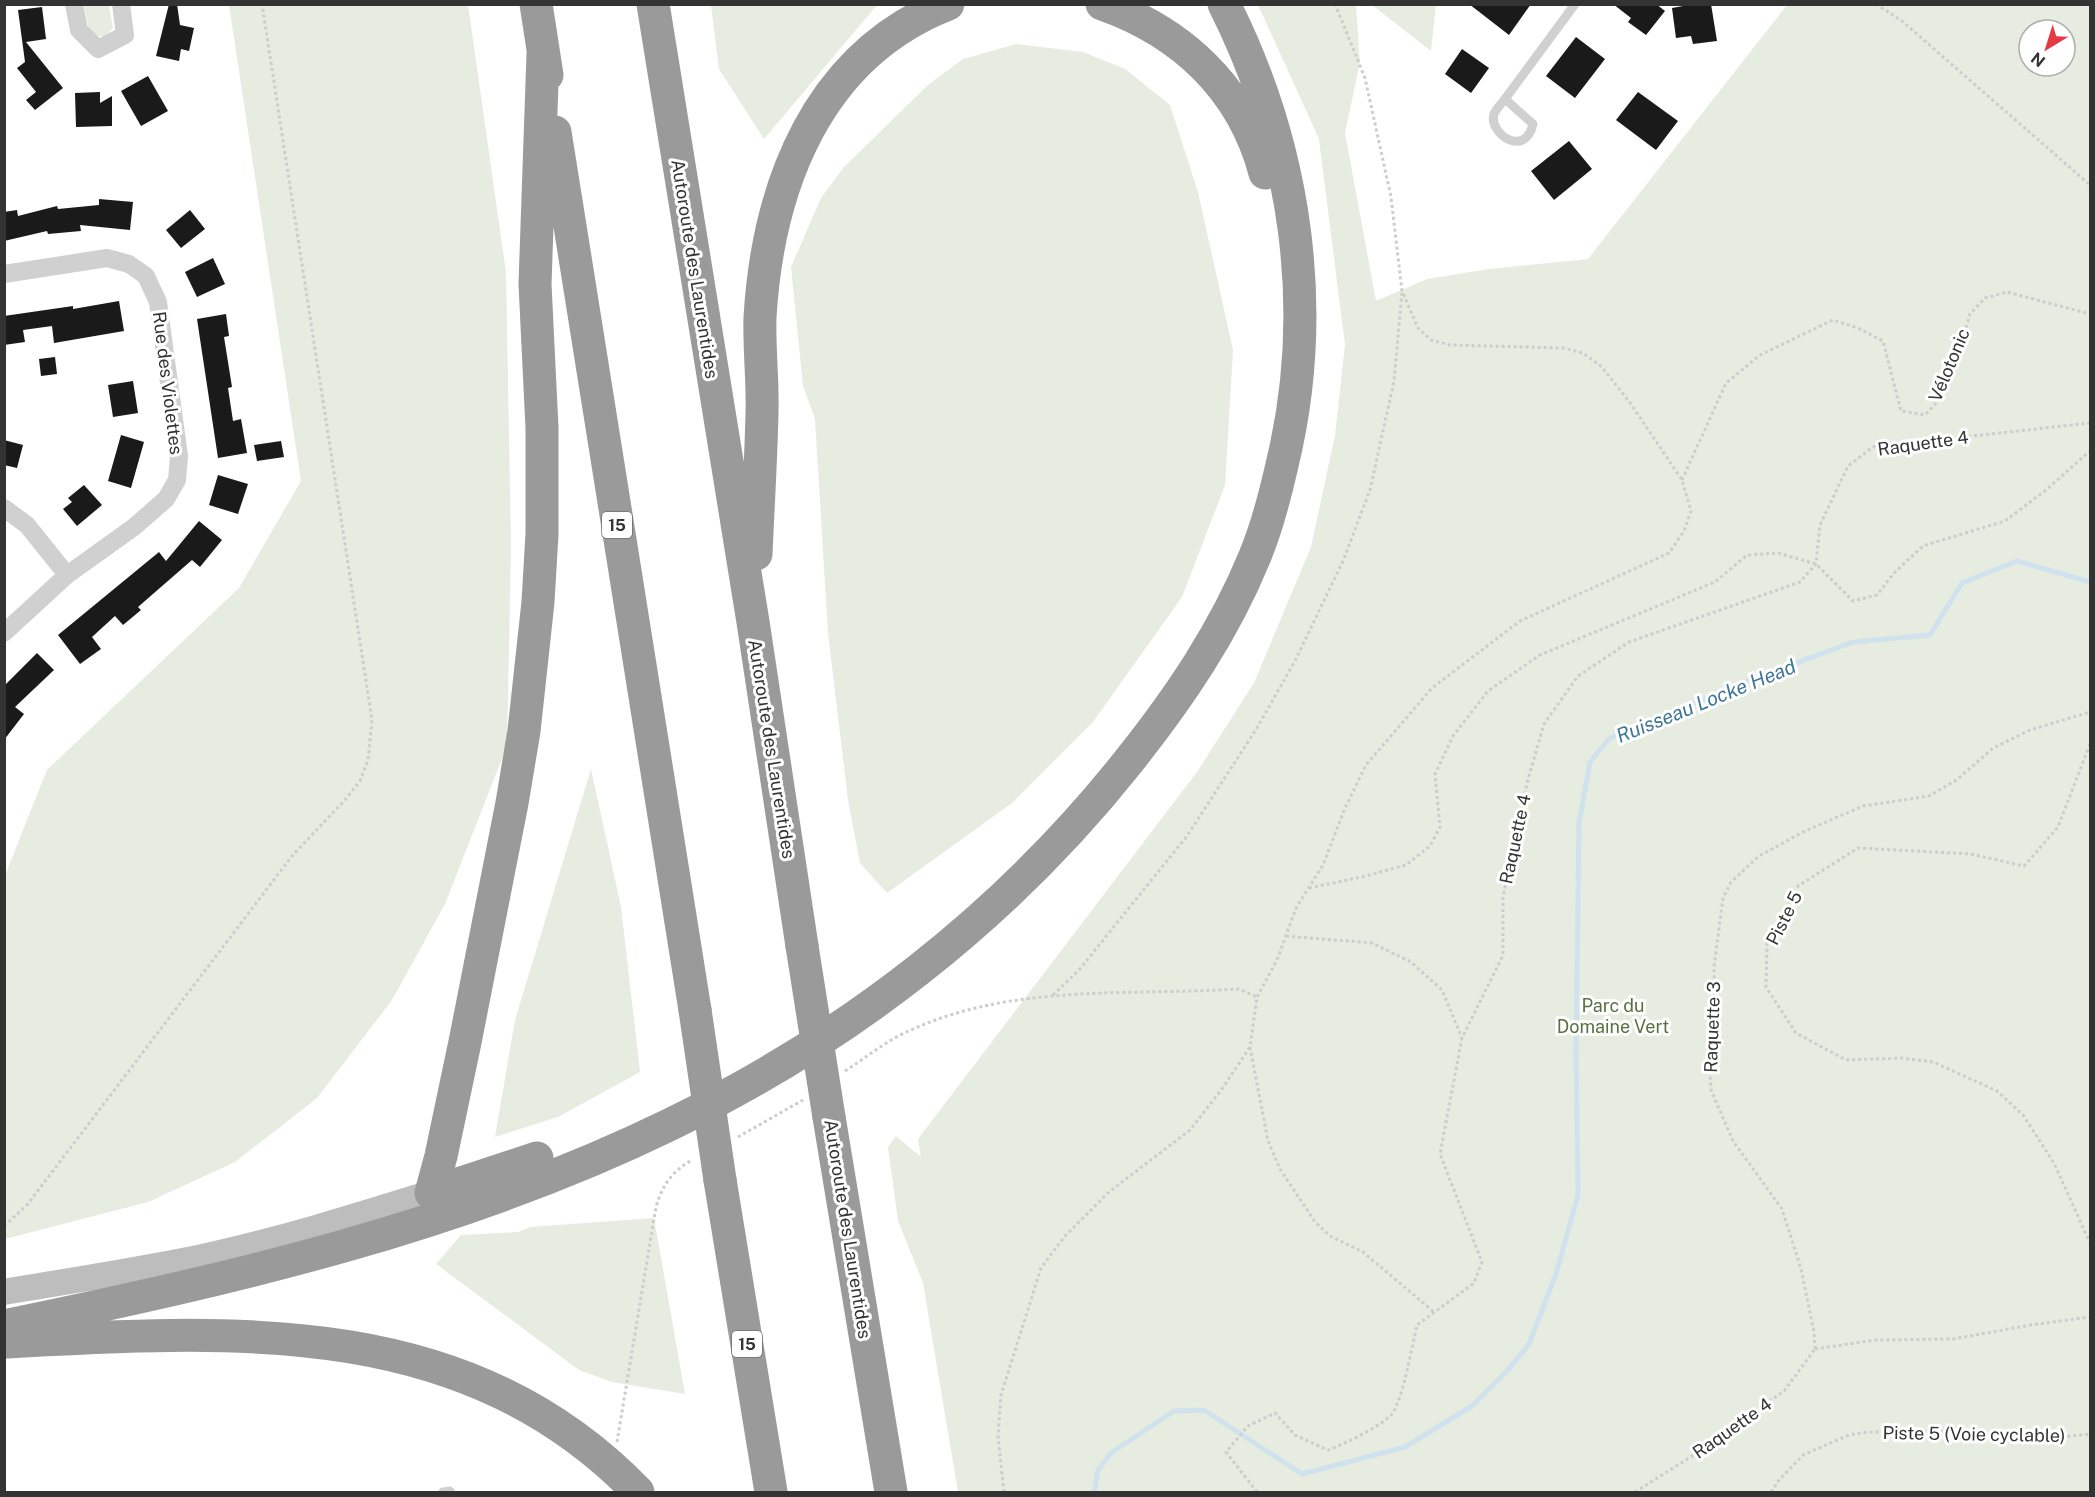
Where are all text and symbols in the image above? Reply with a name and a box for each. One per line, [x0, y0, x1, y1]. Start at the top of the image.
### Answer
north arrow [2017, 18, 2077, 78]
text: N [2027, 48, 2049, 71]
street label: Autoroute des Laurentides [667, 158, 723, 380]
street label: Rue des Violettes [149, 310, 187, 456]
street label: Vélotonic [1924, 325, 1974, 405]
street label: Raquette 4 [1876, 426, 1970, 460]
road number: 15 [602, 512, 632, 538]
street label: Autoroute des Laurentides [744, 638, 800, 860]
water label: Ruisseau Locke Head [1613, 654, 1800, 748]
street label: Raquette 4 [1495, 792, 1535, 886]
street label: Piste 5 [1762, 888, 1806, 948]
street label: Raquette 3 [1700, 981, 1724, 1073]
park label: Parc du Domaine Vert [1557, 995, 1669, 1037]
street label: Autoroute des Laurentides [820, 1118, 876, 1340]
road number: 15 [732, 1331, 762, 1357]
street label: Raquette 4 [1688, 1393, 1776, 1463]
street label: Piste 5 (Voie cyclable) [1882, 1422, 2066, 1446]

